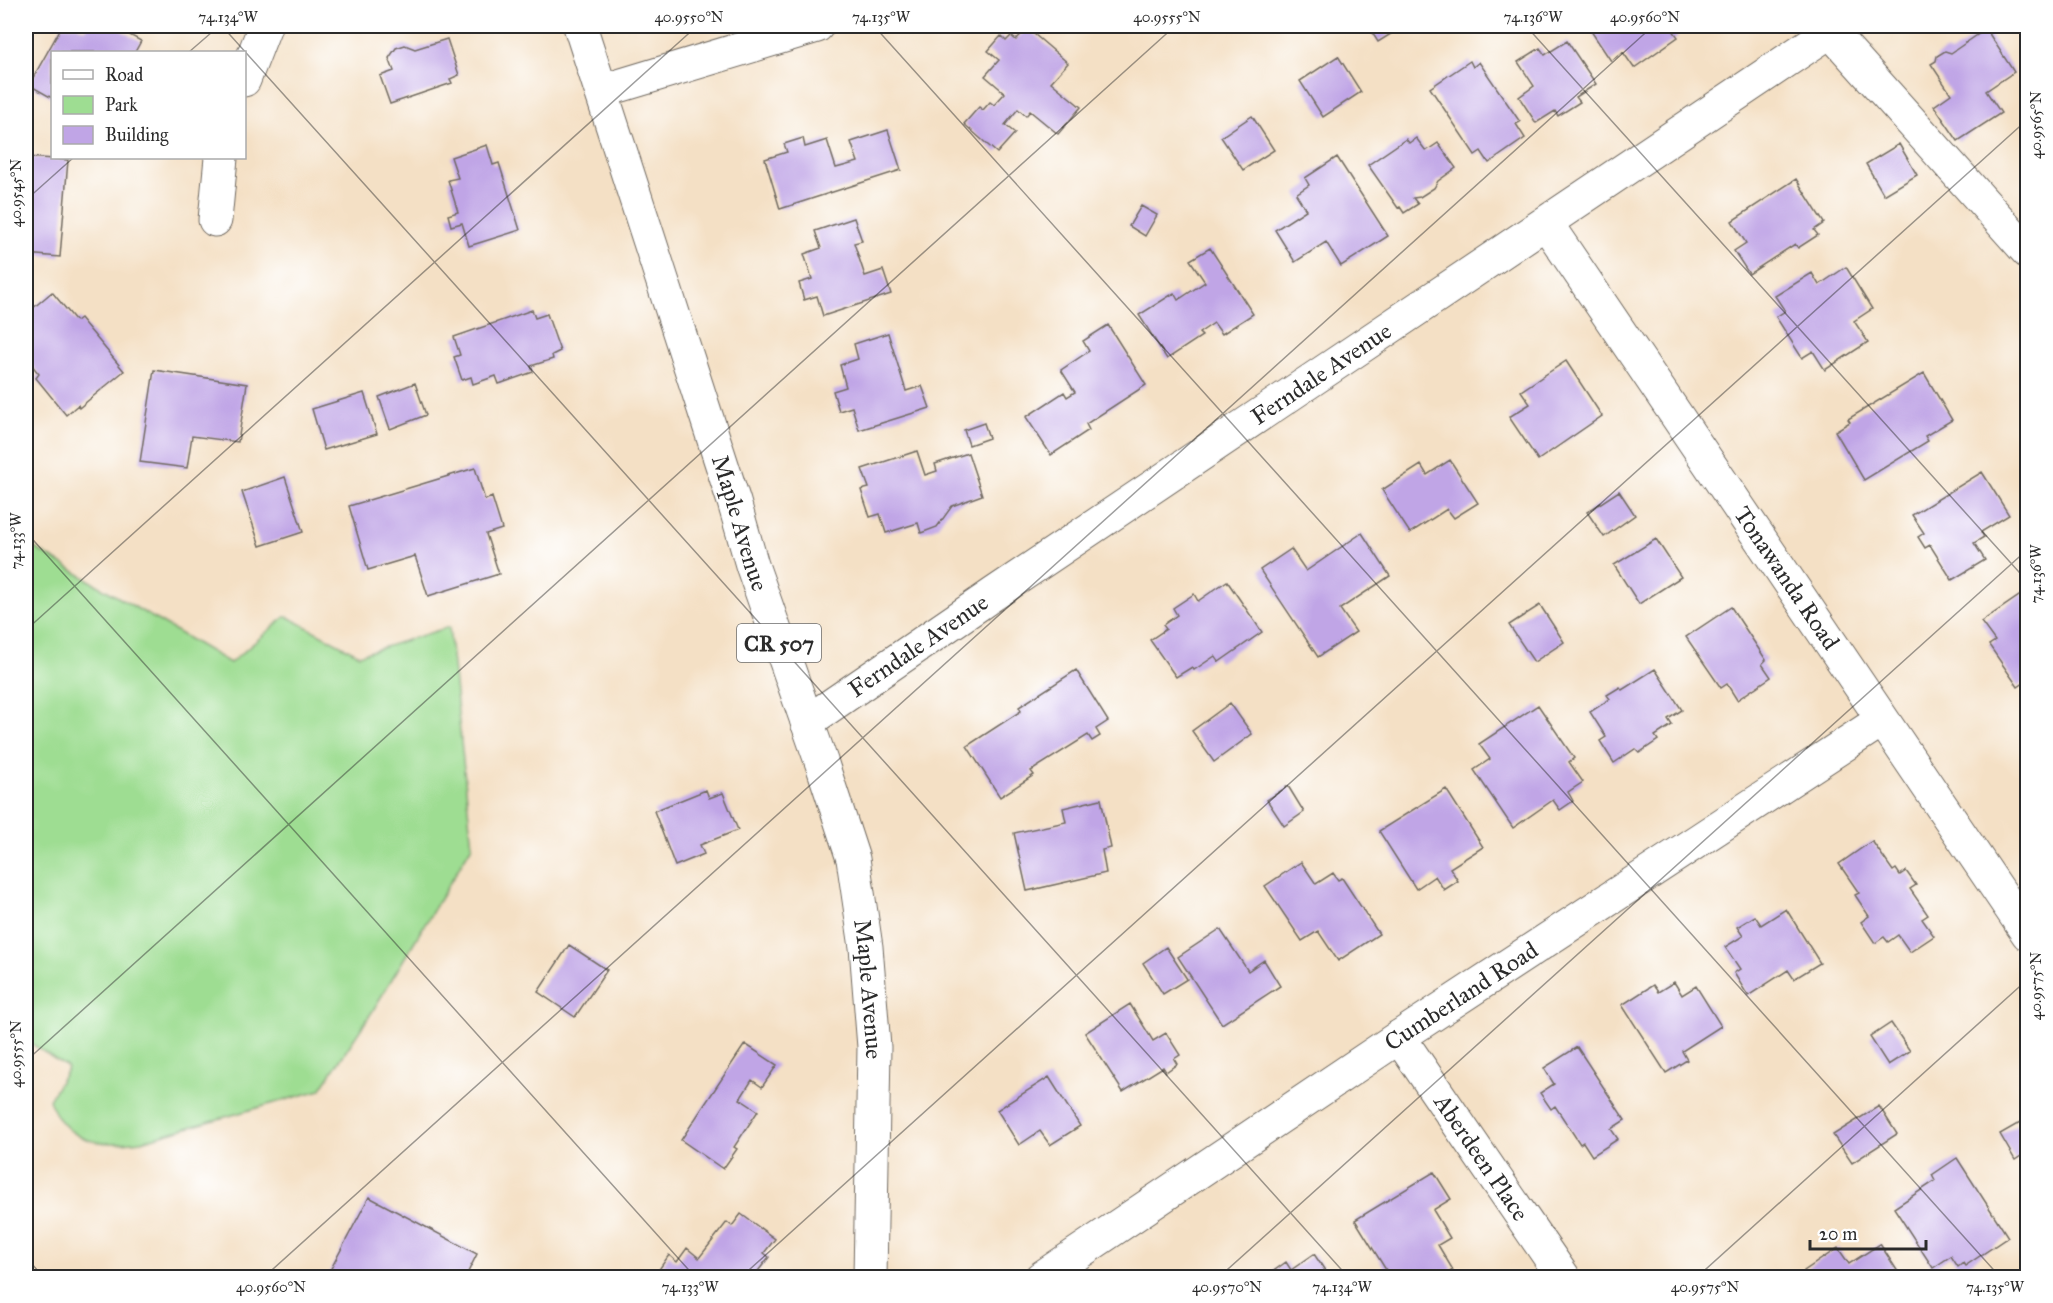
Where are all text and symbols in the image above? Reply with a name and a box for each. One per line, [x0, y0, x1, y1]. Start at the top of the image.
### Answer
text: 74.134°W [198, 8, 258, 26]
text: 40.9550°N [654, 8, 724, 26]
text: 74.135°W [852, 8, 911, 26]
text: 40.9555°N [1133, 8, 1201, 26]
text: 74.136°W [1504, 8, 1563, 26]
text: 40.9560°N [1610, 8, 1680, 26]
legend [51, 51, 246, 159]
text: Road [105, 64, 143, 86]
text: 40.9565°N [2027, 91, 2045, 159]
text: Park [105, 94, 138, 116]
text: Building [105, 124, 169, 147]
text: 40.9545°N [7, 159, 25, 227]
street label: Ferndale Avenue [1245, 316, 1397, 432]
street label: Maple Avenue [705, 451, 775, 595]
street label: Tonawanda Road [1727, 501, 1846, 656]
text: 74.133°W [7, 512, 25, 570]
text: 74.136°W [2027, 544, 2045, 603]
street label: Ferndale Avenue [843, 587, 994, 704]
road number: CR 507 [737, 624, 821, 662]
street label: Maple Avenue [847, 917, 889, 1060]
street label: Cumberland Road [1379, 935, 1544, 1058]
text: 40.9575°N [2027, 952, 2045, 1020]
text: 40.9555°N [7, 1020, 25, 1088]
street label: Aberdeen Place [1427, 1087, 1536, 1227]
scale bar [1810, 1213, 1926, 1251]
text: 20 m [1819, 1223, 1857, 1245]
text: 40.9560°N [236, 1278, 306, 1296]
text: 74.133°W [661, 1278, 719, 1296]
text: 40.9570°N [1192, 1278, 1262, 1296]
text: 74.134°W [1312, 1278, 1372, 1296]
text: 40.9575°N [1671, 1278, 1739, 1296]
text: 74.135°W [1966, 1278, 2025, 1296]

